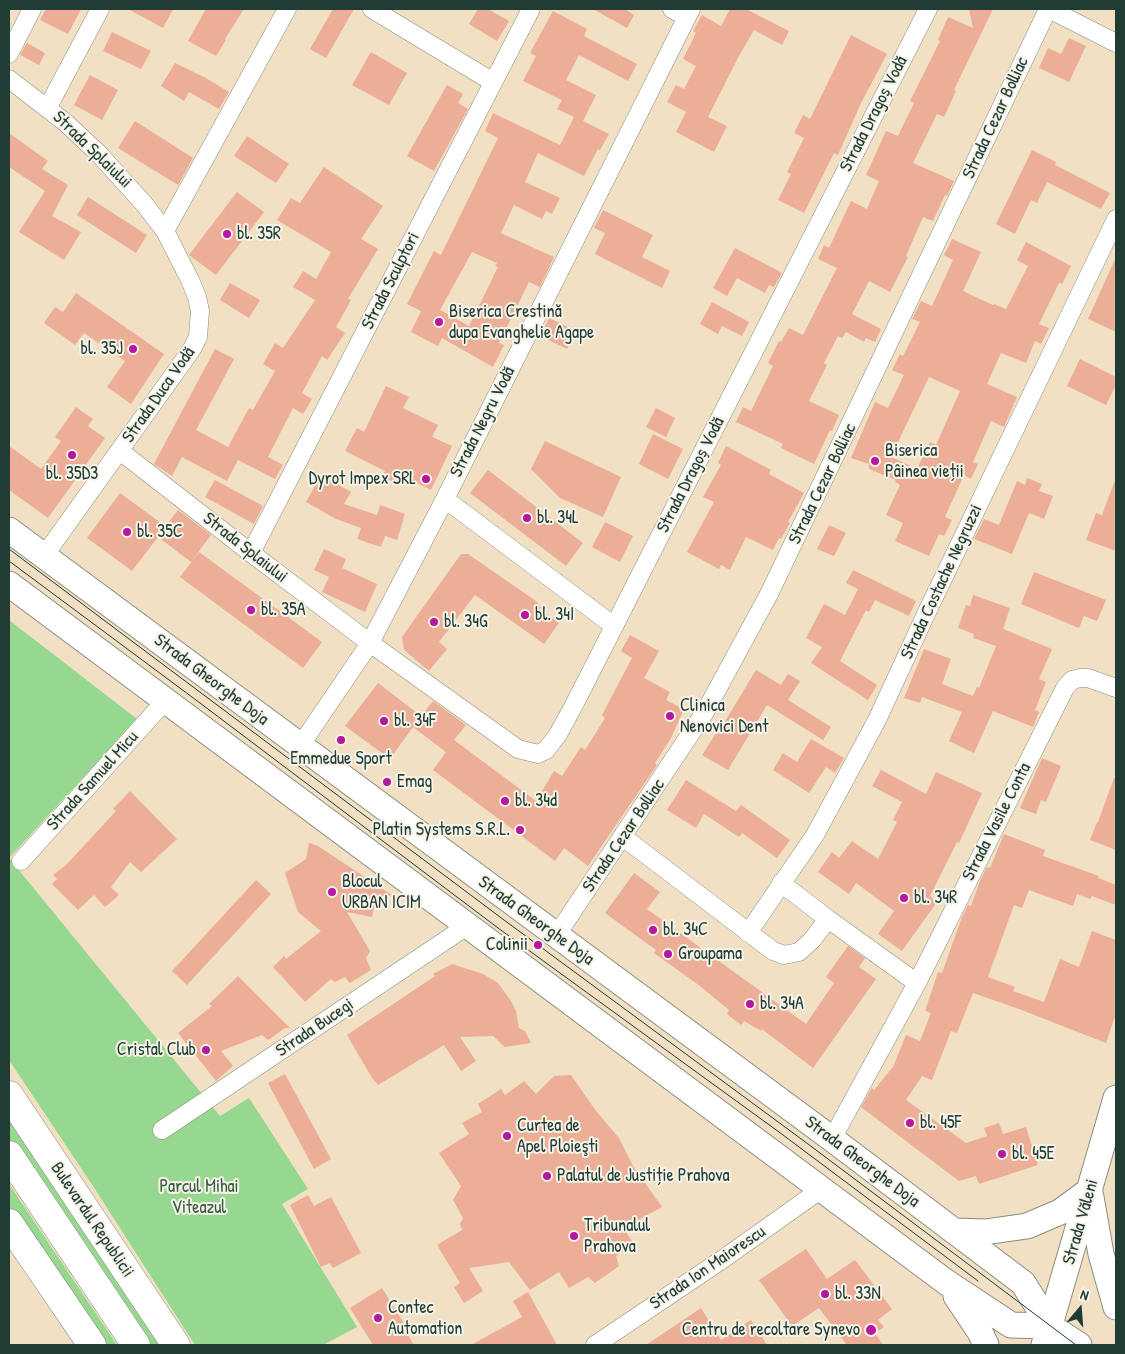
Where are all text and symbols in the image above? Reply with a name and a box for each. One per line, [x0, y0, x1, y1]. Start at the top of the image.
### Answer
street label: Strada Dragoș Vodă [836, 53, 912, 175]
street label: Strada Cezar Bolliac [958, 54, 1034, 182]
street label: Strada Splaiului [48, 107, 136, 193]
place label: bl. 35R [237, 223, 281, 245]
marker: bl. 35R [221, 228, 233, 240]
street label: Strada Sculptori [357, 229, 425, 333]
place label: Biserica Crestină dupa Evanghelie Agape [449, 301, 594, 344]
marker: Biserica Crestină dupa Evanghelie Agape [433, 316, 445, 328]
place label: bl. 35J [80, 338, 123, 360]
street label: Strada Duca Vodă [118, 343, 200, 447]
marker: bl. 35J [127, 343, 139, 355]
street label: Strada Negru Vodă [446, 363, 520, 481]
street label: Strada Dragoș Vodă [653, 414, 729, 536]
street label: Strada Cezar Bolliac [784, 420, 862, 548]
place label: Biserica Pâinea vieții [885, 440, 964, 482]
marker: bl. 35D3 [66, 449, 78, 461]
marker: Biserica Pâinea vieții [869, 455, 881, 467]
place label: bl. 35D3 [46, 463, 98, 485]
place label: Dyrot Impex SRL [309, 468, 416, 490]
marker: Dyrot Impex SRL [420, 473, 432, 485]
street label: Strada Costache Negruzzi [897, 501, 987, 663]
place label: bl. 34L [537, 507, 579, 529]
street label: Strada Splaiului [198, 508, 292, 588]
marker: bl. 34L [521, 512, 533, 524]
place label: bl. 35C [137, 521, 183, 543]
marker: bl. 35C [121, 526, 133, 538]
place label: bl. 35A [261, 599, 306, 621]
marker: bl. 35A [245, 604, 257, 616]
place label: bl. 34I [535, 604, 574, 626]
marker: bl. 34I [519, 609, 531, 621]
place label: bl. 34G [444, 611, 488, 633]
marker: bl. 34G [428, 616, 440, 628]
street label: Strada Gheorghe Doja [149, 630, 273, 730]
place label: Clinica Nenovici Dent [680, 695, 769, 738]
place label: bl. 34F [394, 710, 436, 732]
marker: Clinica Nenovici Dent [664, 710, 676, 722]
marker: bl. 34F [378, 715, 390, 727]
street label: Strada Samuel Micu [43, 727, 143, 835]
marker: Emmedue Sport [335, 734, 347, 746]
place label: Emmedue Sport [290, 748, 392, 770]
street label: Strada Vasile Conta [958, 759, 1036, 885]
place label: Emag [397, 771, 432, 793]
street label: Strada Cezar Bolliac [578, 775, 670, 897]
marker: Emag [381, 776, 393, 788]
place label: bl. 34d [515, 790, 557, 812]
marker: bl. 34d [499, 795, 511, 807]
place label: Platin Systems S.R.L. [373, 819, 510, 841]
marker: Platin Systems S.R.L. [514, 824, 526, 836]
place label: Blocul URBAN ICIM [342, 871, 421, 914]
street label: Strada Gheorghe Doja [474, 872, 598, 970]
marker: Blocul URBAN ICIM [326, 886, 338, 898]
place label: bl. 34R [914, 887, 957, 909]
marker: bl. 34R [898, 892, 910, 904]
place label: bl. 34C [663, 919, 708, 941]
marker: bl. 34C [647, 924, 659, 936]
place label: Colinii [486, 934, 528, 956]
marker: Colinii [532, 939, 544, 951]
place label: Groupama [678, 943, 742, 965]
marker: Groupama [662, 948, 674, 960]
place label: bl. 34A [760, 993, 804, 1015]
street label: Strada Bucegi [272, 994, 358, 1062]
marker: bl. 34A [744, 998, 756, 1010]
place label: Cristal Club [117, 1039, 196, 1061]
marker: Cristal Club [200, 1044, 212, 1056]
street label: Strada Gheorghe Doja [800, 1112, 924, 1212]
place label: bl. 45F [920, 1112, 961, 1134]
place label: Curtea de Apel Ploieşti [517, 1115, 599, 1158]
marker: bl. 45F [904, 1117, 916, 1129]
marker: Curtea de Apel Ploieşti [501, 1130, 513, 1142]
place label: bl. 45E [1012, 1143, 1055, 1165]
marker: bl. 45E [996, 1148, 1008, 1160]
street label: Bulevardul Republicii [46, 1158, 138, 1282]
place label: Palatul de Justiție Prahova [557, 1165, 729, 1187]
marker: Palatul de Justiție Prahova [541, 1170, 553, 1182]
park label: Parcul Mihai Viteazul [159, 1176, 239, 1218]
street label: Strada Văleni [1058, 1177, 1104, 1267]
place label: Tribunalul Prahova [584, 1215, 650, 1258]
street label: Strada Ion Maiorescu [646, 1221, 770, 1315]
marker: Tribunalul Prahova [568, 1230, 580, 1242]
place label: bl. 33N [835, 1283, 881, 1305]
north arrow [1055, 1284, 1105, 1334]
text: N [1078, 1284, 1091, 1304]
marker: bl. 33N [819, 1288, 831, 1300]
place label: Contec Automation [388, 1297, 462, 1340]
marker: Contec Automation [372, 1312, 384, 1324]
place label: Centru de recoltare Synevo [682, 1319, 860, 1341]
marker: Centru de recoltare Synevo [864, 1323, 878, 1337]

